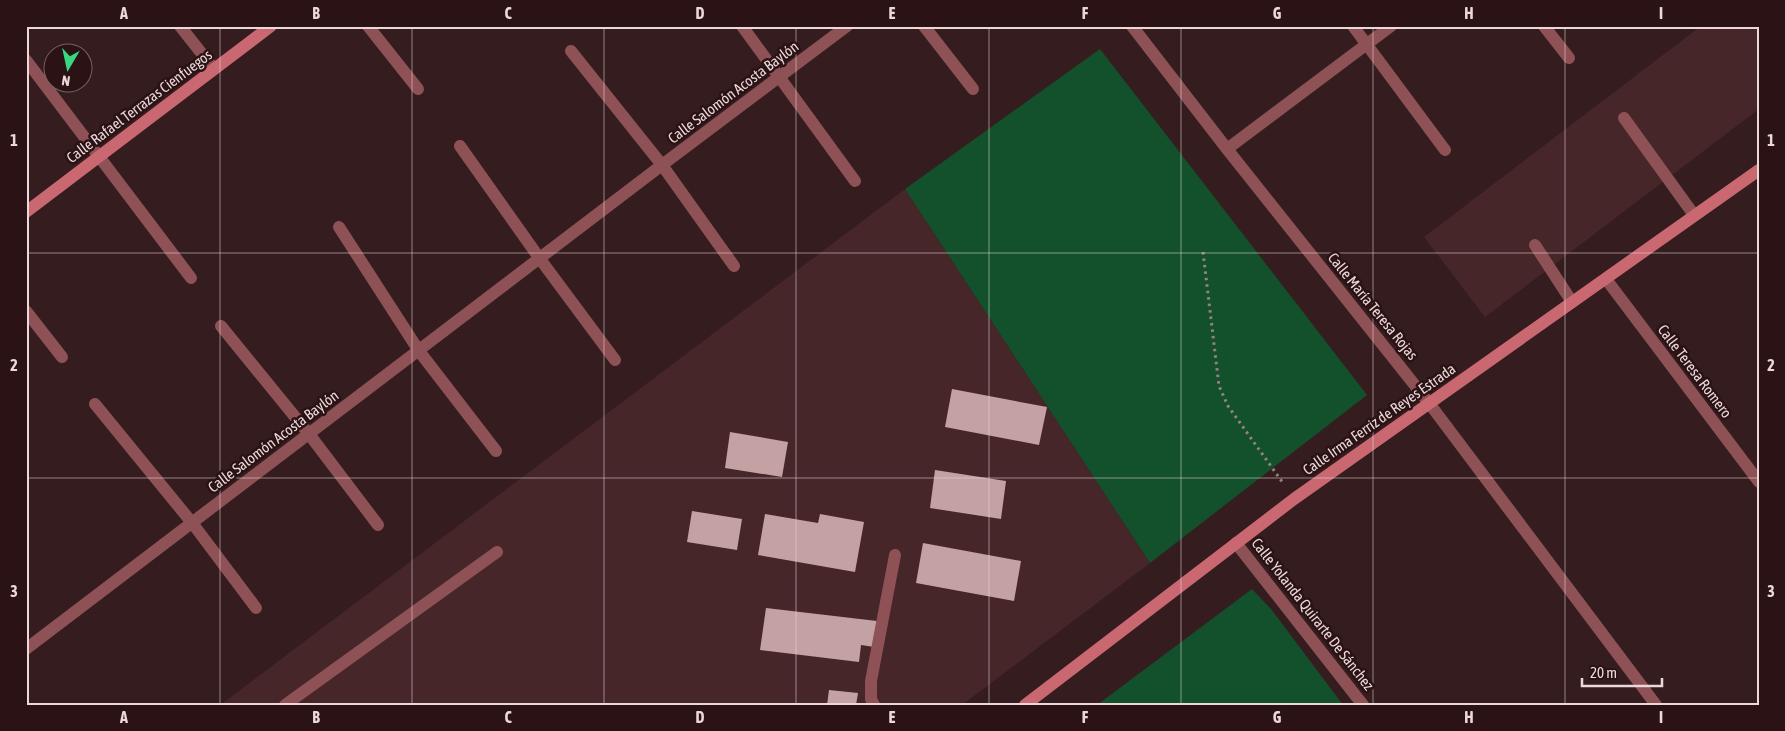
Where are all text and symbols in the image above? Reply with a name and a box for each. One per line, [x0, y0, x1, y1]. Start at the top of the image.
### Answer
text: A [119, 4, 128, 22]
text: B [312, 4, 320, 22]
text: C [504, 4, 512, 22]
text: D [696, 4, 705, 22]
text: E [889, 4, 896, 22]
text: F [1082, 4, 1089, 22]
text: G [1273, 4, 1282, 22]
text: H [1464, 4, 1474, 22]
text: I [1659, 4, 1663, 22]
street label: Calle Salomón Acosta Baylón [664, 37, 802, 147]
north arrow [42, 42, 92, 92]
street label: Calle Rafael Terrazas Cienfuegos [63, 46, 215, 166]
text: N [61, 72, 71, 89]
text: 1 [10, 131, 18, 149]
text: 1 [1767, 131, 1775, 149]
street label: Calle María Teresa Rojas [1325, 249, 1421, 363]
street label: Calle Teresa Romero [1654, 321, 1736, 421]
text: 2 [10, 356, 18, 374]
text: 2 [1767, 356, 1775, 374]
street label: Calle Irma Ferriz de Reyes Estrada [1299, 360, 1459, 478]
street label: Calle Salomón Acosta Baylón [204, 386, 342, 496]
street label: Calle Yolanda Quirarte De Sánchez [1248, 535, 1378, 694]
text: 3 [10, 582, 18, 600]
text: 3 [1767, 582, 1775, 600]
scale bar [1582, 656, 1662, 688]
text: 20 m [1590, 664, 1617, 681]
text: A [119, 708, 128, 726]
text: B [312, 708, 320, 726]
text: C [504, 708, 512, 726]
text: D [696, 708, 705, 726]
text: E [889, 708, 896, 726]
text: F [1082, 708, 1089, 726]
text: G [1273, 708, 1282, 726]
text: H [1464, 708, 1474, 726]
text: I [1659, 708, 1663, 726]

